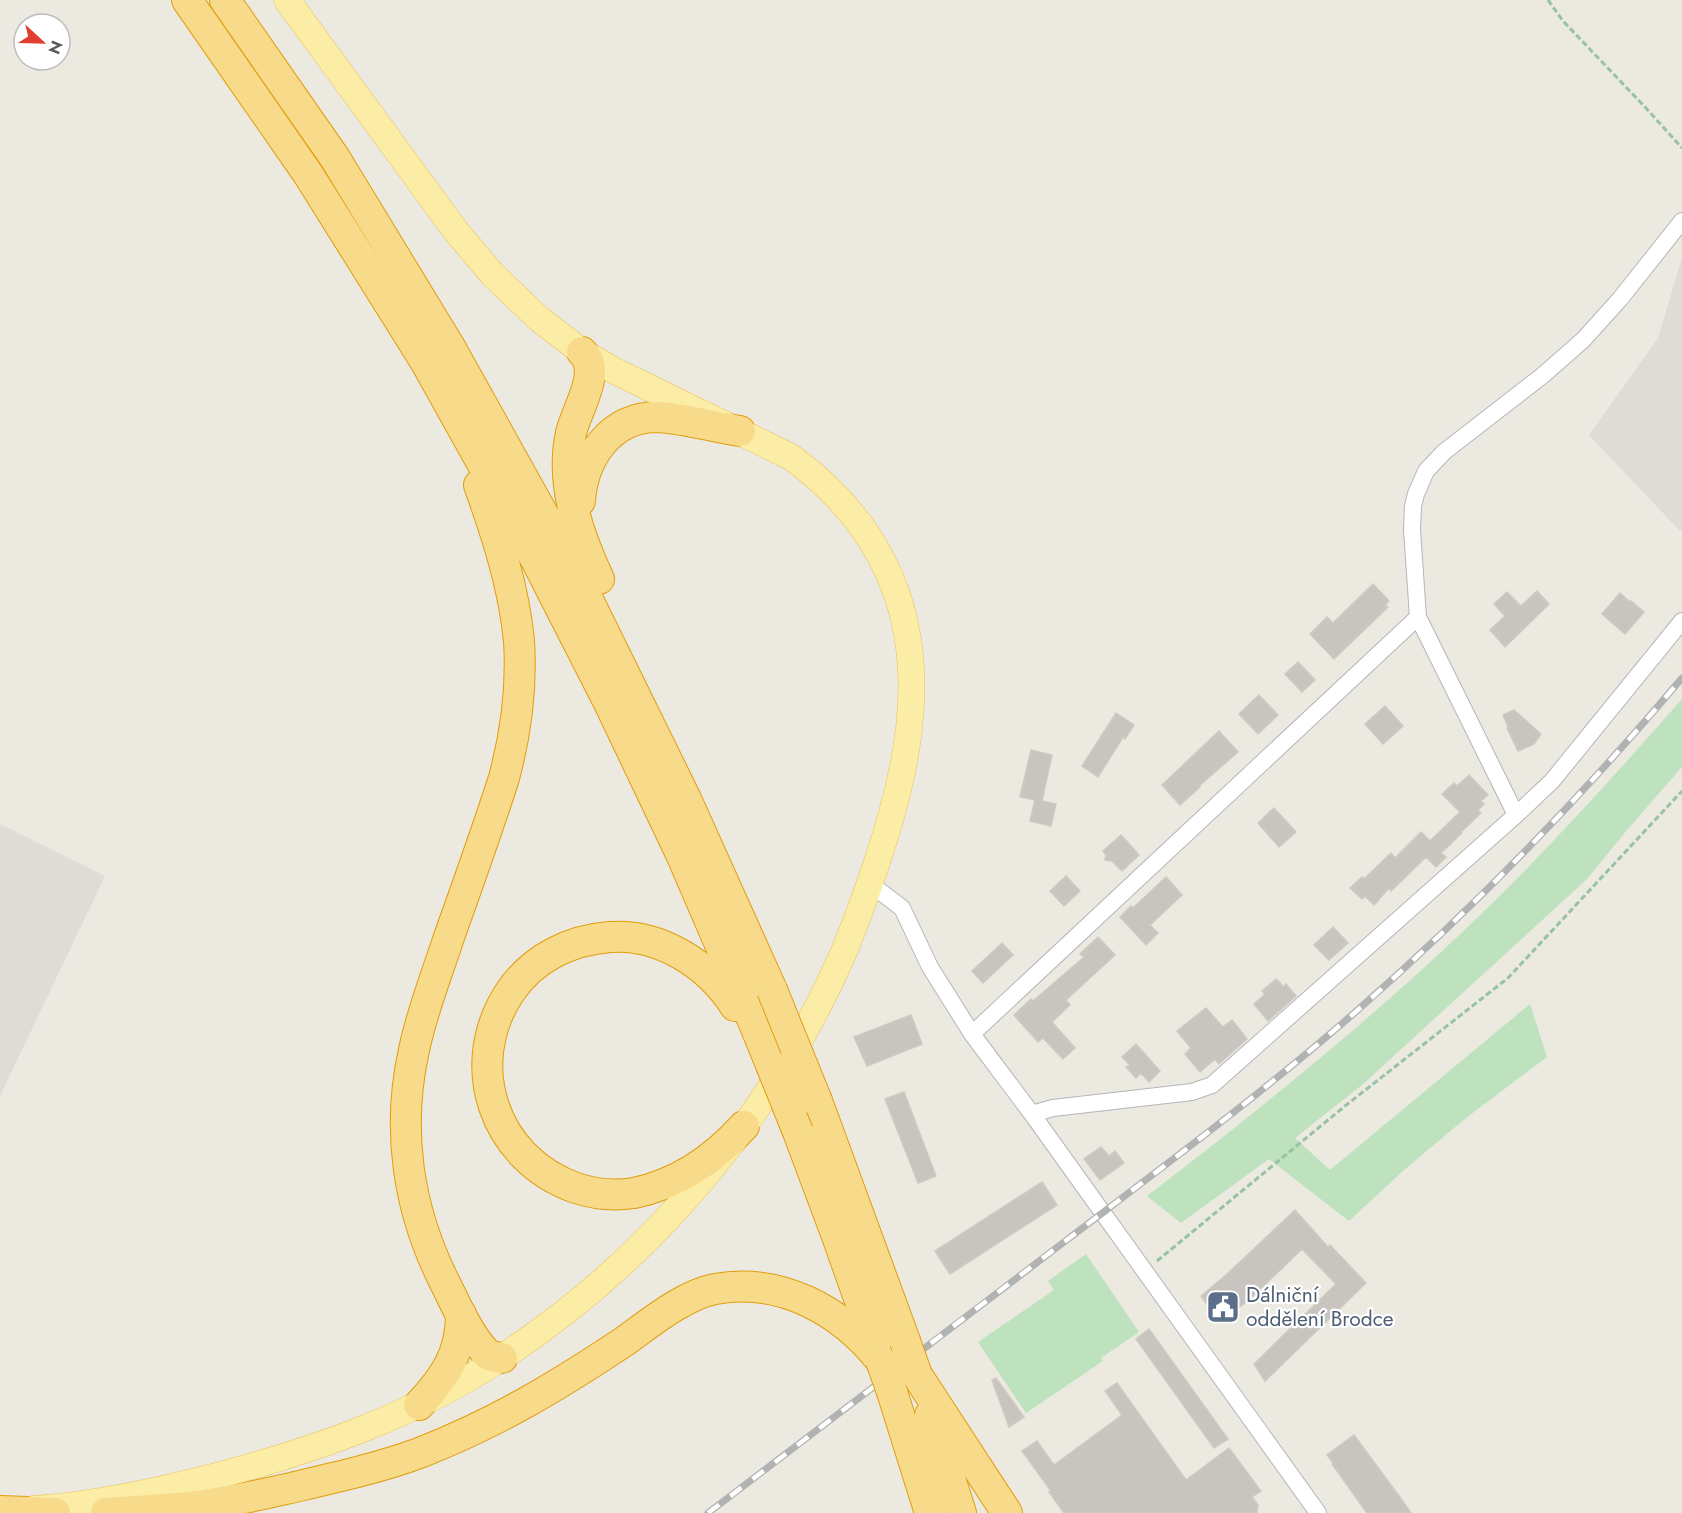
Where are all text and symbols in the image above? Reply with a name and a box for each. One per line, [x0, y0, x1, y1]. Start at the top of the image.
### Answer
north arrow [12, 12, 72, 72]
text: N [42, 37, 68, 58]
place label: Dálniční oddělení Brodce [1246, 1280, 1394, 1334]
public building icon: Dálniční oddělení Brodce [1205, 1289, 1241, 1325]

